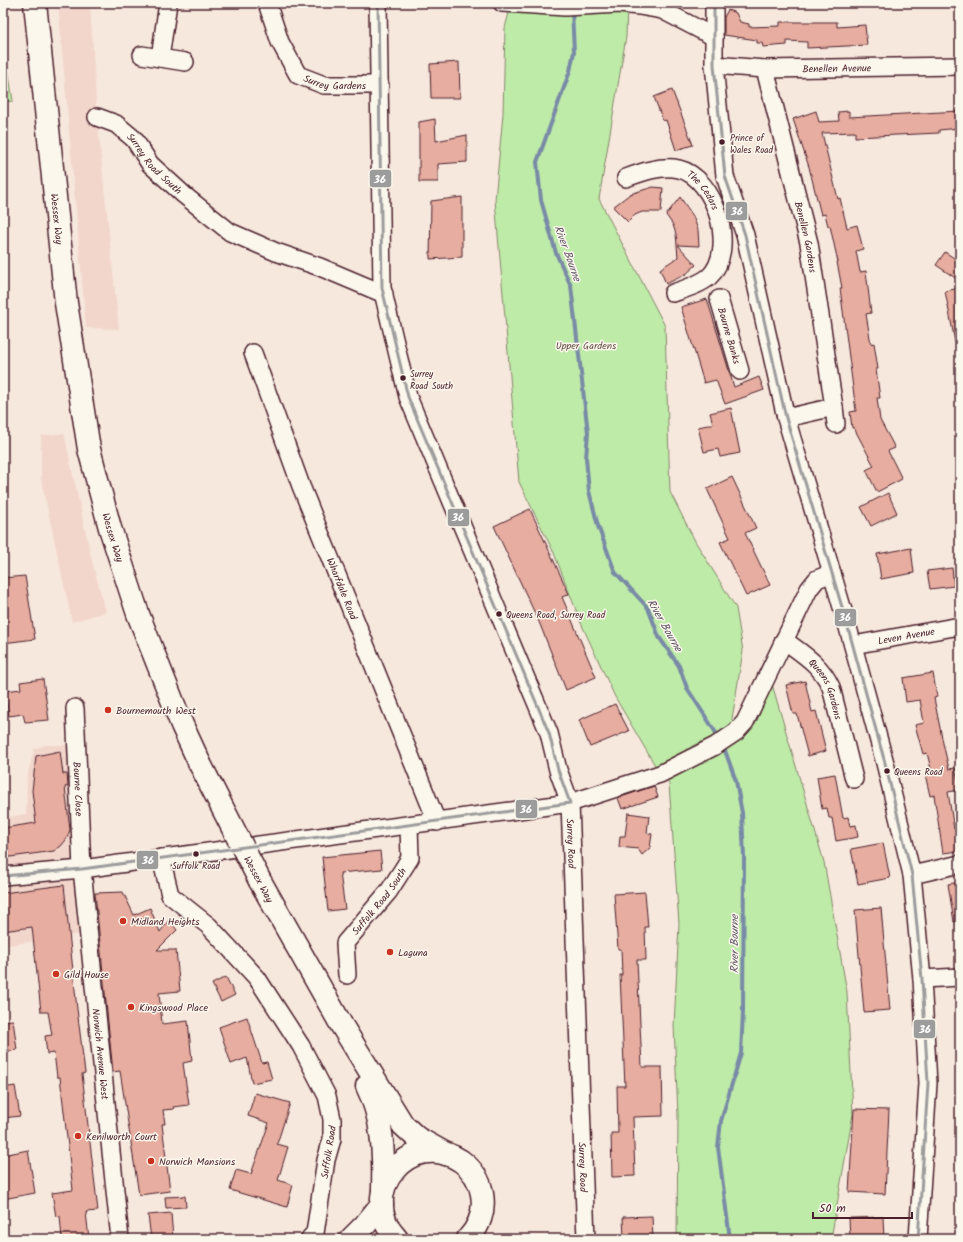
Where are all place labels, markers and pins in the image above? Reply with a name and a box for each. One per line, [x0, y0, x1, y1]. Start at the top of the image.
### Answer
place label: Prince of Wales Road [730, 131, 774, 158]
marker: Prince of Wales Road [717, 137, 727, 147]
place label: Surrey Road South [410, 367, 453, 394]
marker: Surrey Road South [398, 373, 408, 383]
place label: Queens Road, Surrey Road [506, 608, 606, 623]
marker: Queens Road, Surrey Road [494, 609, 504, 619]
place label: Bournemouth West [116, 703, 196, 719]
marker: Bournemouth West [103, 705, 113, 715]
place label: Queens Road [894, 765, 943, 780]
marker: Queens Road [882, 766, 892, 776]
marker: Suffolk Road [191, 849, 201, 859]
place label: Suffolk Road [172, 859, 221, 874]
place label: Midland Heights [131, 914, 200, 930]
marker: Midland Heights [118, 916, 128, 926]
place label: Laguna [398, 945, 428, 961]
marker: Laguna [385, 947, 395, 957]
place label: Gild House [64, 967, 109, 983]
marker: Gild House [51, 969, 61, 979]
place label: Kingswood Place [139, 1000, 208, 1016]
marker: Kingswood Place [126, 1002, 136, 1012]
place label: Kenilworth Court [86, 1129, 157, 1145]
marker: Kenilworth Court [73, 1131, 83, 1141]
place label: Norwich Mansions [159, 1154, 236, 1170]
marker: Norwich Mansions [146, 1156, 156, 1166]

